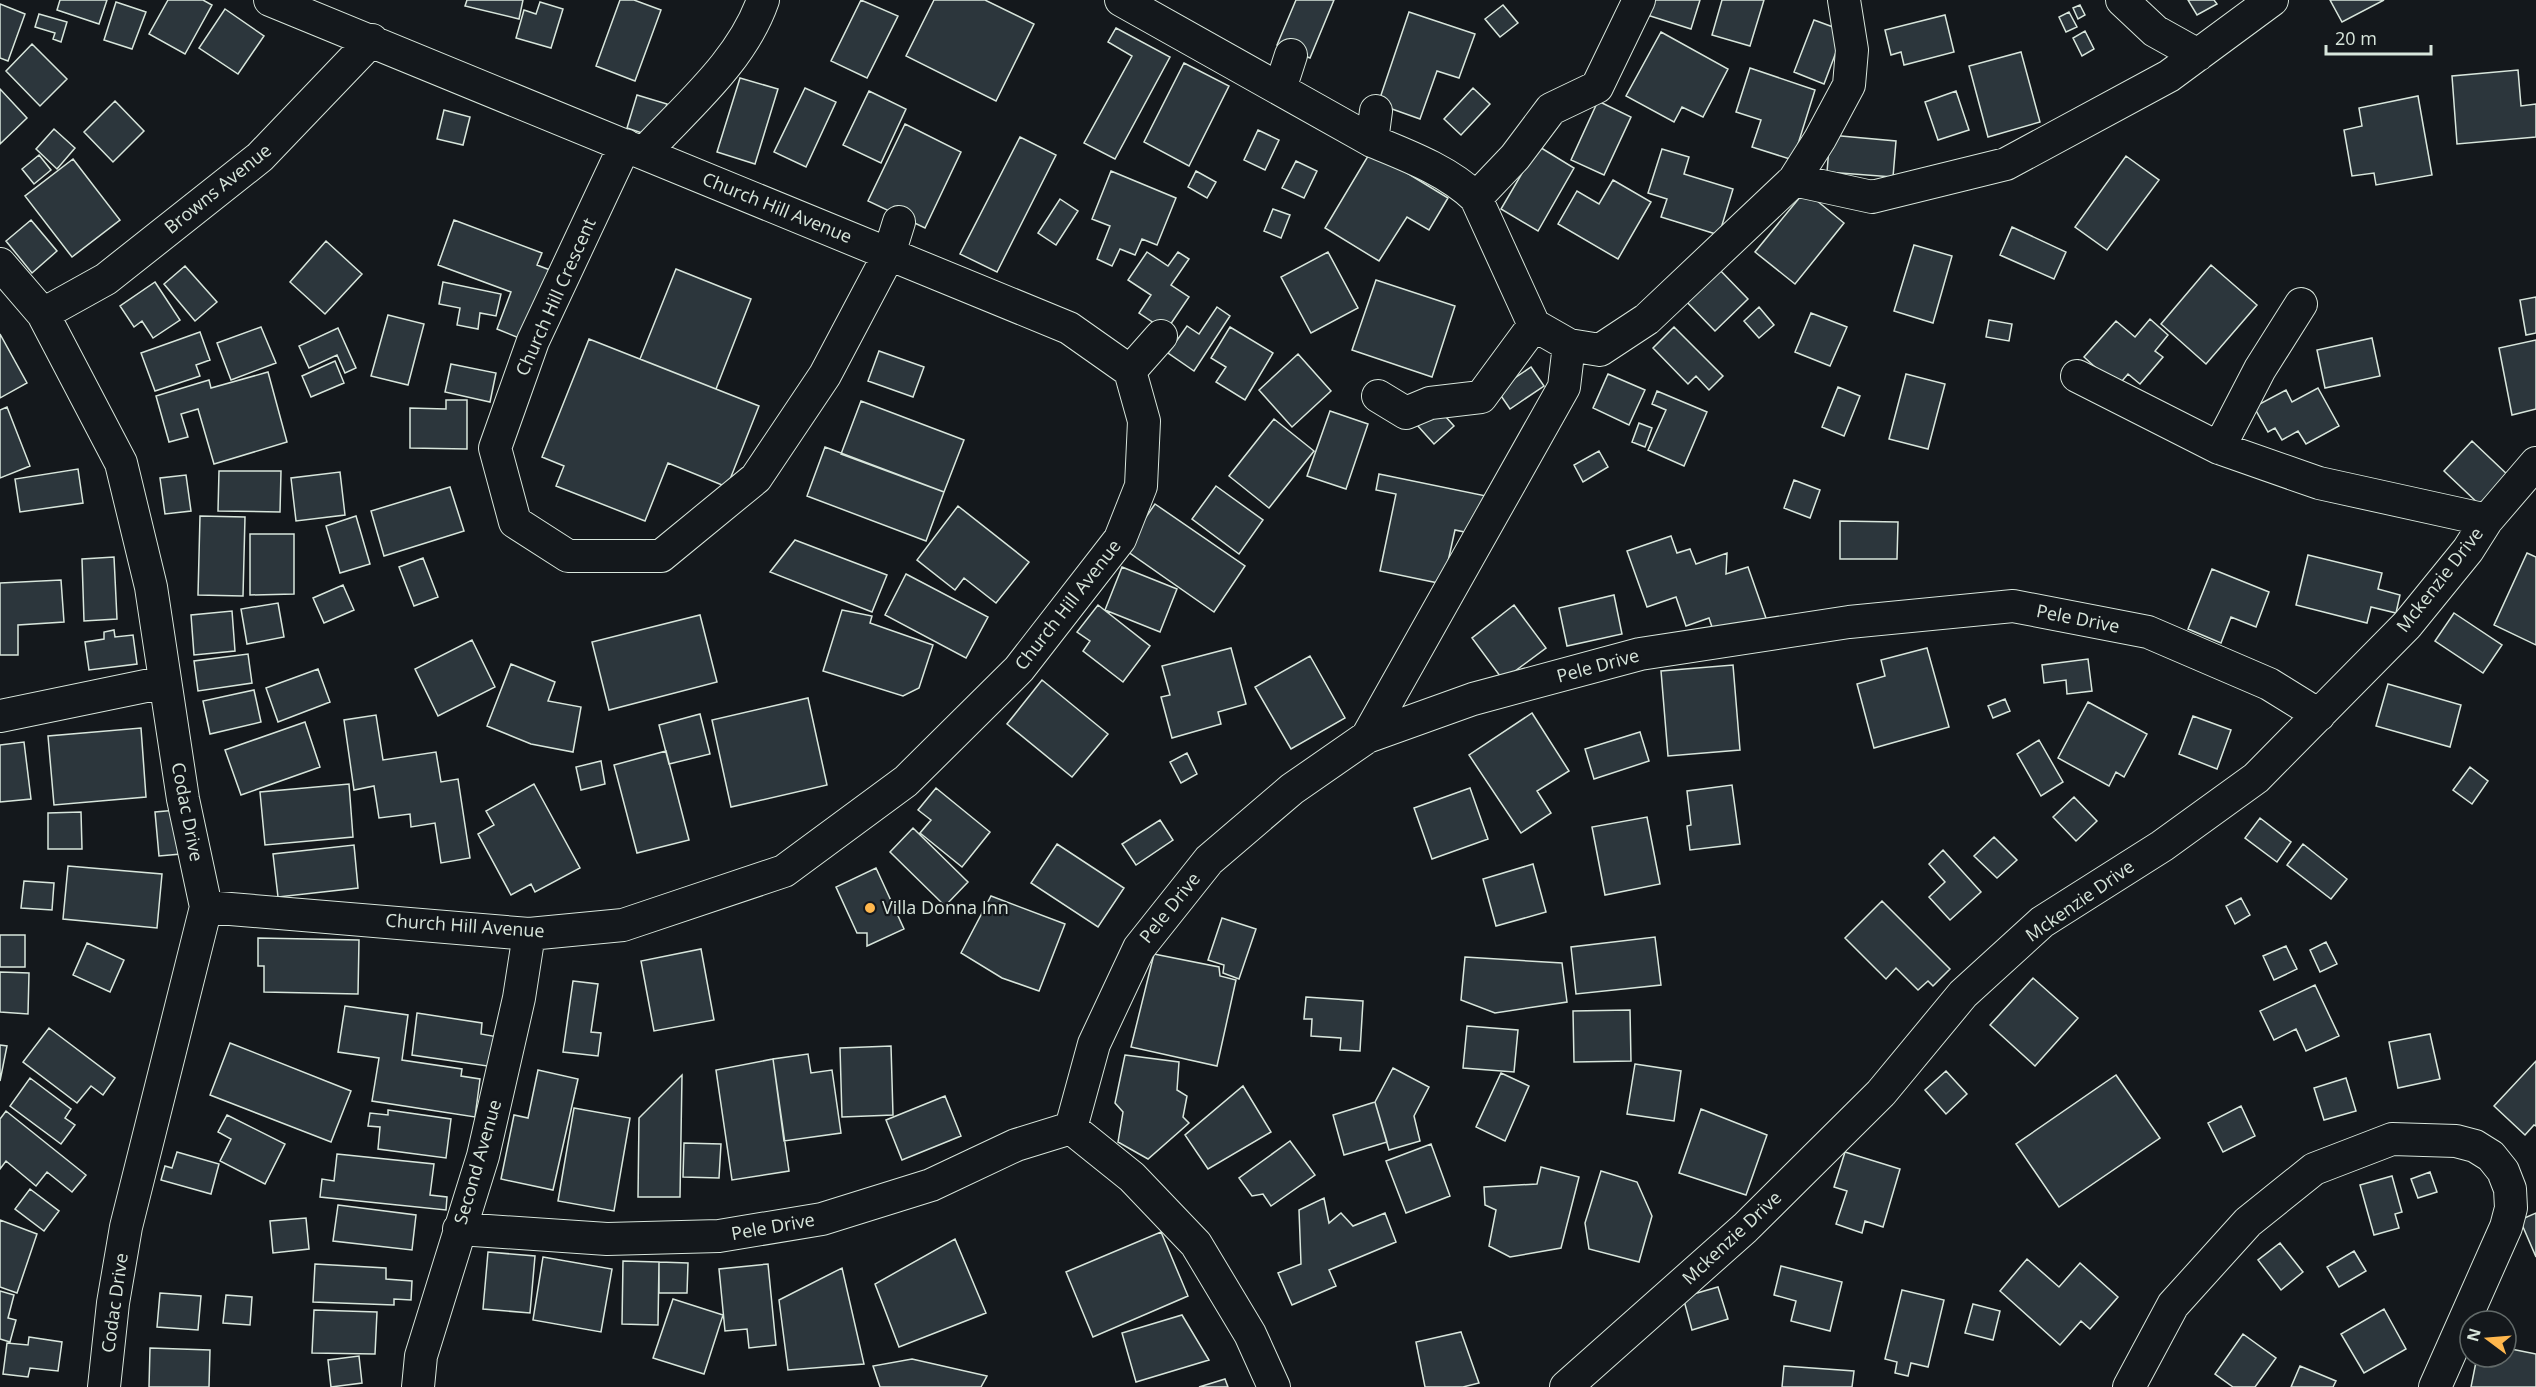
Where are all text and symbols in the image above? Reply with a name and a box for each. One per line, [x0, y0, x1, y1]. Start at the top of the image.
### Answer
scale bar [2326, 18, 2431, 56]
text: 20 m [2335, 26, 2377, 50]
street label: Browns Avenue [159, 138, 276, 239]
street label: Church Hill Avenue [699, 166, 856, 248]
street label: Church Hill Crescent [509, 214, 601, 379]
street label: Mckenzie Drive [2391, 522, 2488, 637]
street label: Church Hill Avenue [1009, 534, 1126, 675]
street label: Pele Drive [2035, 598, 2122, 638]
street label: Pele Drive [1554, 643, 1642, 688]
street label: Codac Drive [167, 760, 209, 863]
street label: Mckenzie Drive [2020, 854, 2138, 947]
street label: Pele Drive [1133, 867, 1205, 948]
place label: Villa Donna Inn [882, 895, 1009, 919]
marker: Villa Donna Inn [863, 901, 877, 915]
street label: Church Hill Avenue [385, 907, 545, 943]
street label: Second Avenue [448, 1096, 506, 1227]
street label: Mckenzie Drive [1677, 1185, 1786, 1289]
street label: Pele Drive [729, 1207, 816, 1245]
street label: Codac Drive [95, 1251, 133, 1354]
north arrow [2458, 1309, 2518, 1369]
text: N [2461, 1326, 2486, 1344]

